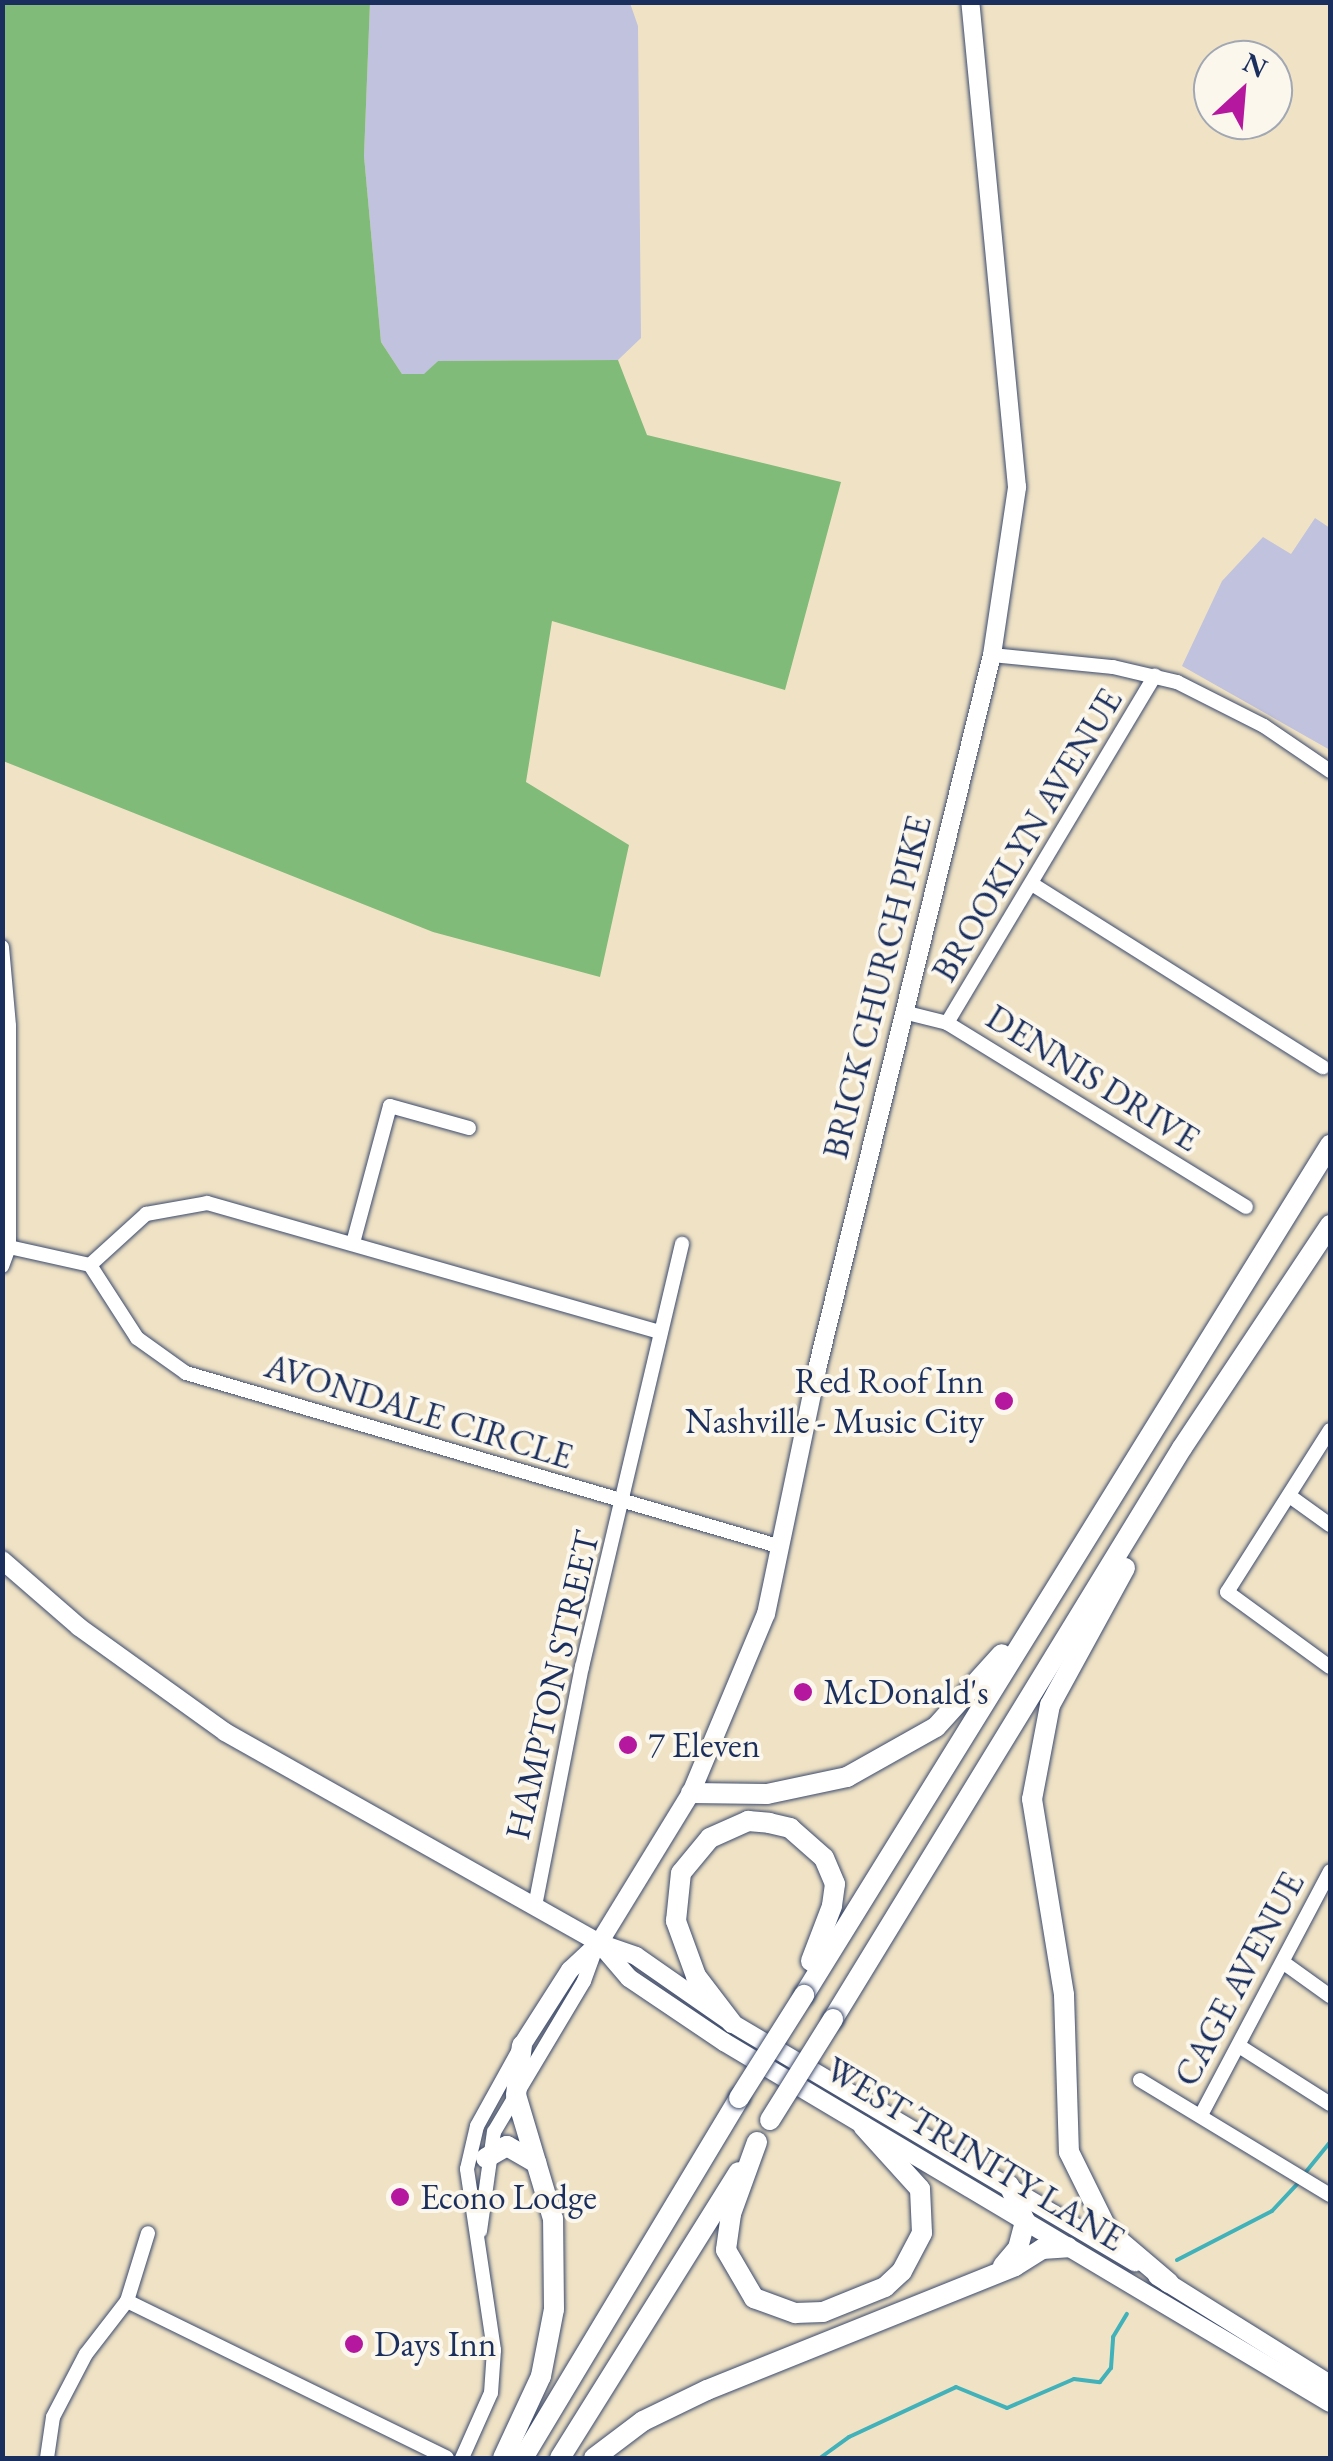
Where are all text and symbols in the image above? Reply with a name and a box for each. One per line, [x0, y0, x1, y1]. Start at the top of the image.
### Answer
north arrow [1193, 40, 1293, 140]
text: N [1237, 44, 1273, 86]
street label: BROOKLYN AVENUE [923, 681, 1131, 989]
street label: BRICK CHURCH PIKE [814, 811, 940, 1163]
street label: DENNIS DRIVE [979, 996, 1207, 1160]
street label: AVONDALE CIRCLE [260, 1344, 578, 1478]
place label: Red Roof Inn Nashville - Music City [685, 1360, 984, 1442]
marker: Red Roof Inn Nashville - Music City [993, 1390, 1015, 1412]
street label: HAMPTON STREET [496, 1527, 608, 1843]
place label: McDonald's [823, 1671, 989, 1713]
marker: McDonald's [792, 1681, 814, 1703]
place label: 7 Eleven [648, 1724, 760, 1766]
marker: 7 Eleven [617, 1734, 639, 1756]
street label: CAGE AVENUE [1165, 1865, 1313, 2093]
street label: WEST TRINITY LANE [818, 2048, 1132, 2260]
place label: Econo Lodge [420, 2176, 597, 2218]
marker: Econo Lodge [389, 2186, 411, 2208]
place label: Days Inn [374, 2323, 496, 2365]
marker: Days Inn [343, 2333, 365, 2355]

